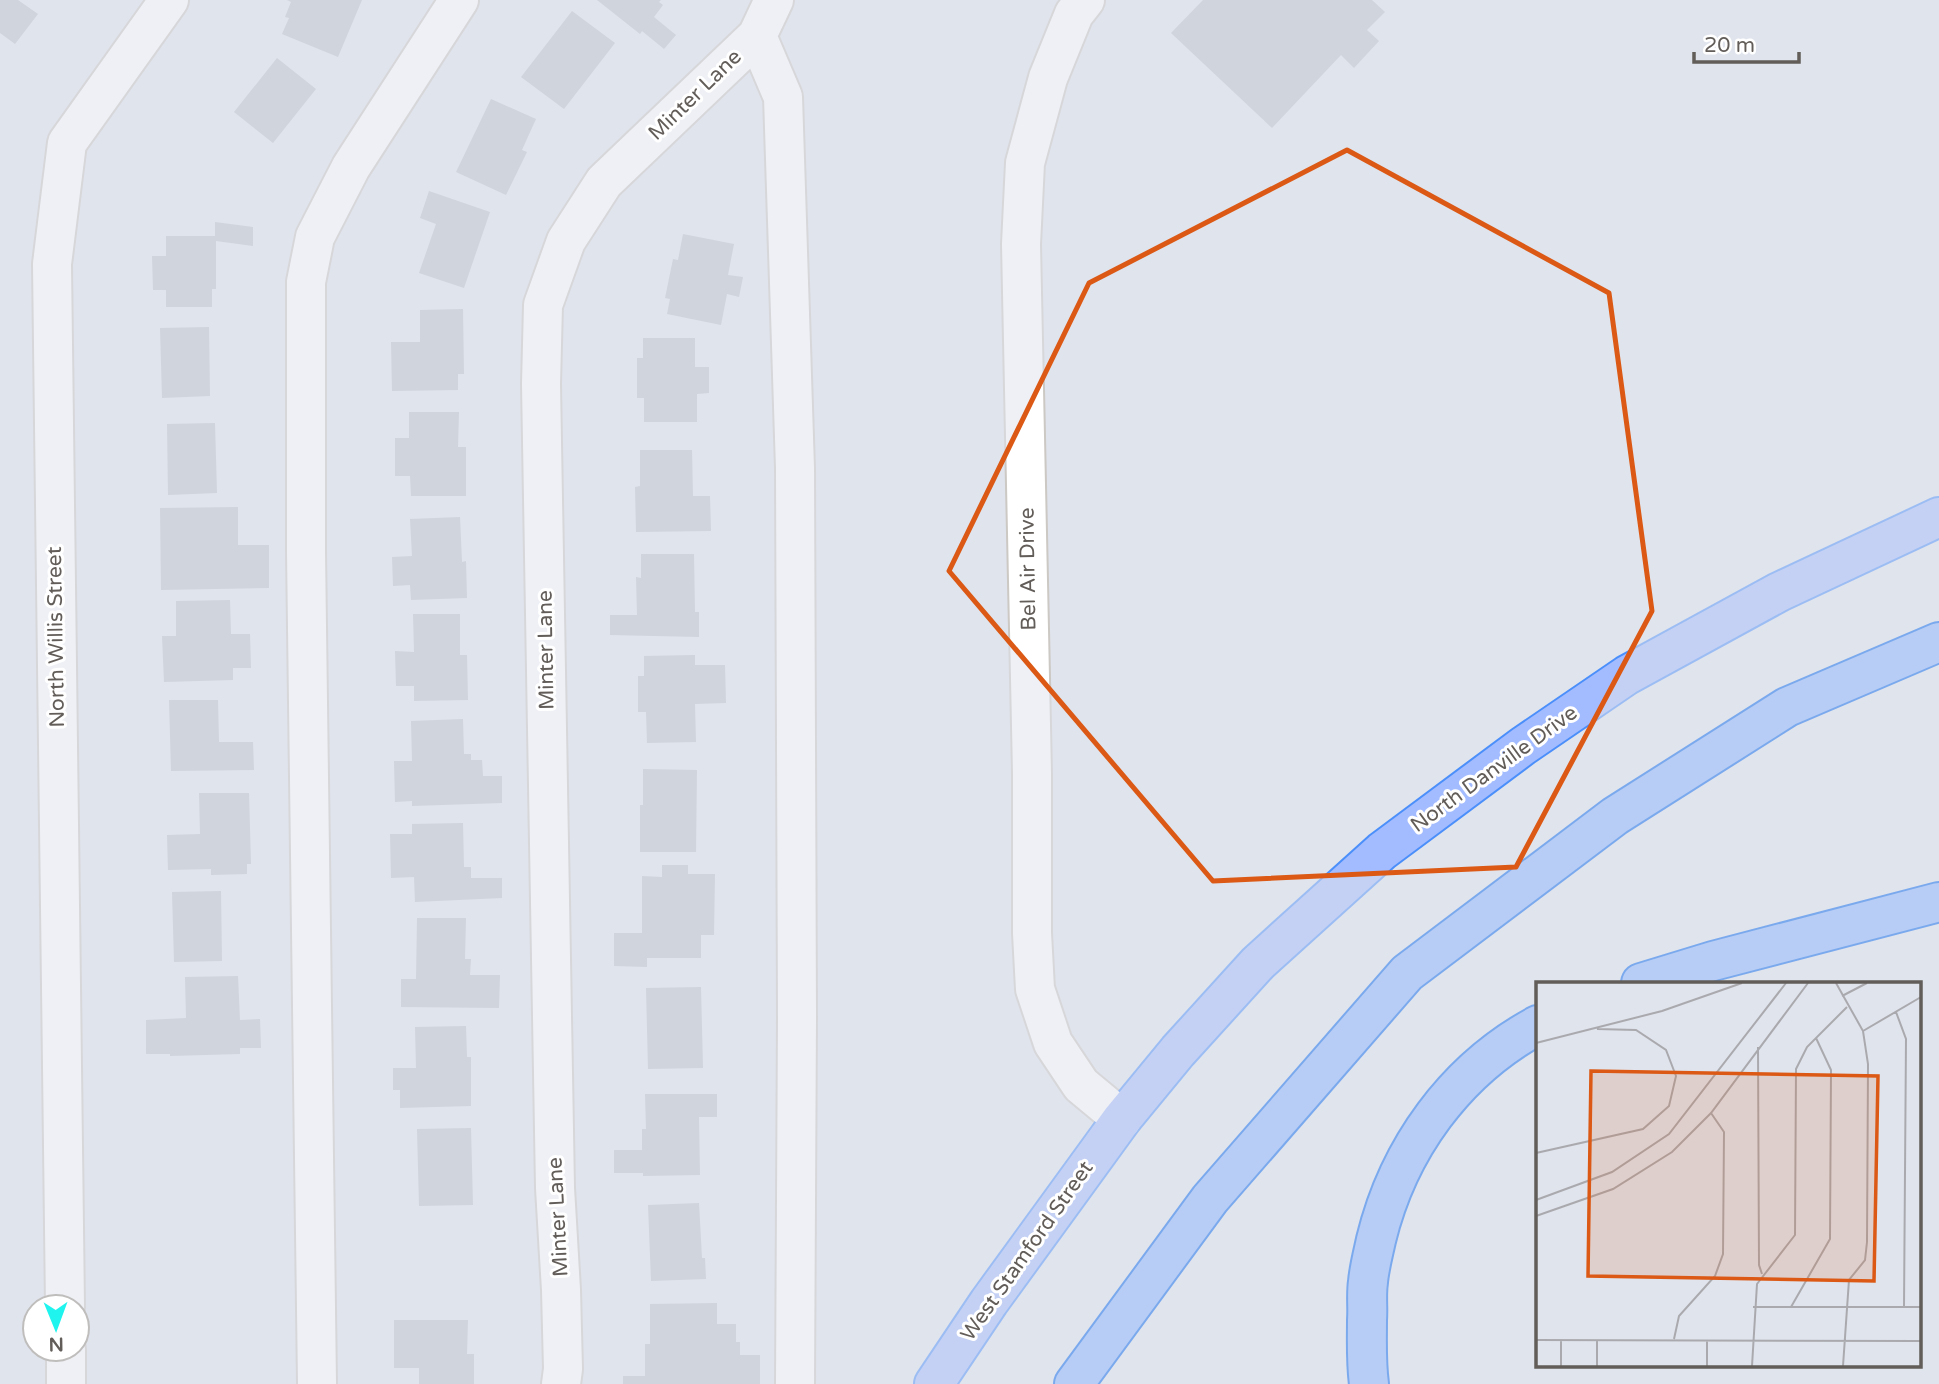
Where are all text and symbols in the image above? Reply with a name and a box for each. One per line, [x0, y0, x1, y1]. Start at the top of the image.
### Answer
scale bar [1694, 21, 1799, 65]
text: 20 m [1704, 33, 1755, 58]
street label: Minter Lane [643, 44, 747, 146]
street label: Bel Air Drive [1014, 507, 1042, 631]
street label: North Willis Street [42, 546, 70, 728]
street label: Minter Lane [532, 590, 560, 710]
street label: North Danville Drive [1406, 700, 1582, 838]
inset map [1536, 982, 1922, 1366]
street label: Minter Lane [542, 1156, 574, 1277]
street label: West Stamford Street [956, 1156, 1098, 1346]
north arrow [21, 1293, 91, 1363]
text: N [48, 1333, 64, 1355]

